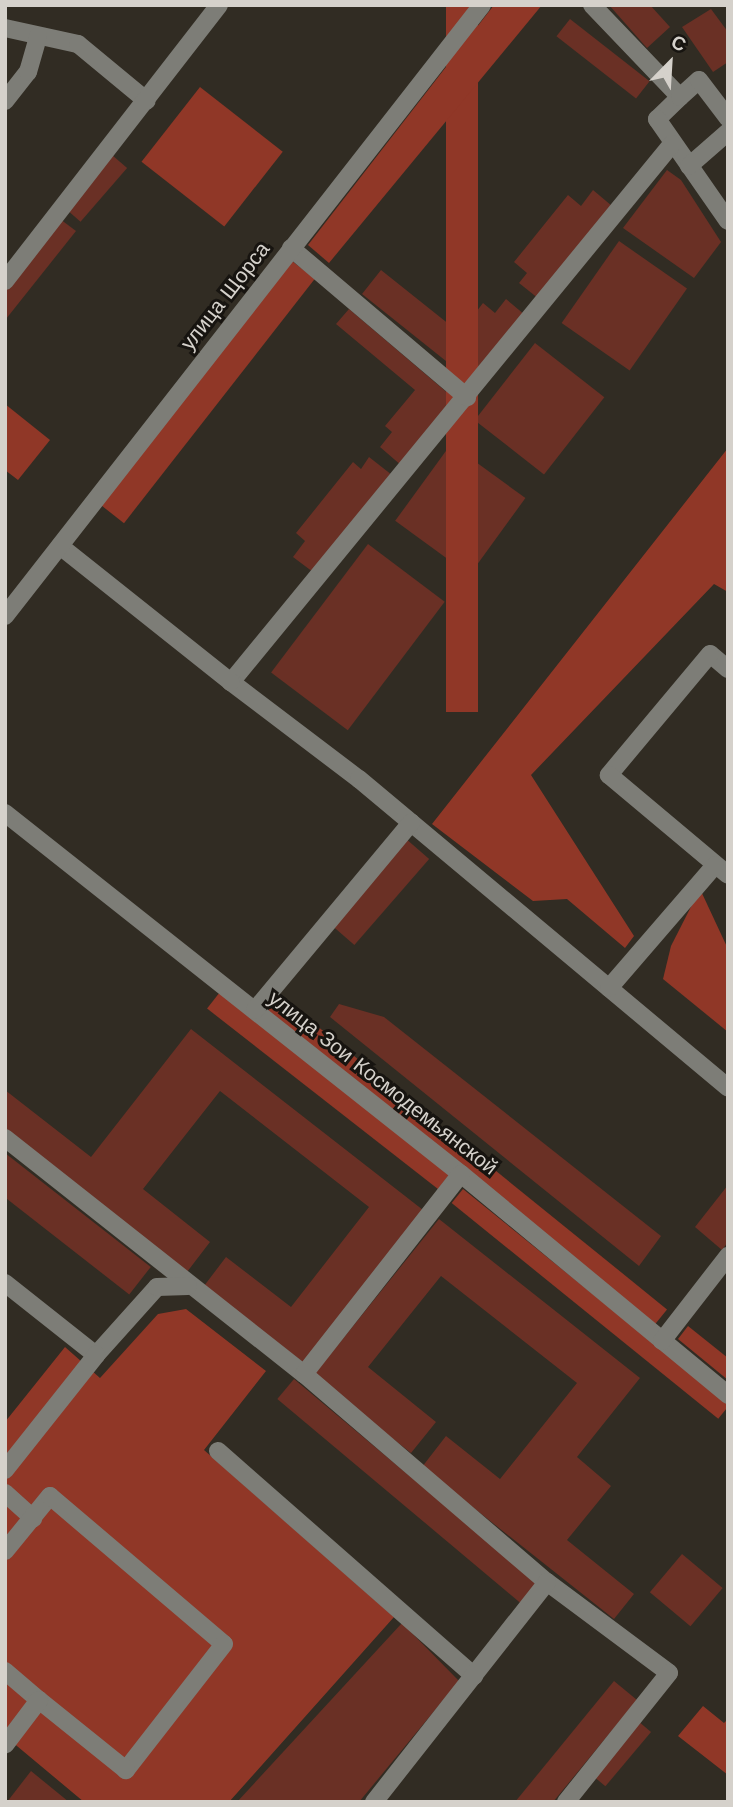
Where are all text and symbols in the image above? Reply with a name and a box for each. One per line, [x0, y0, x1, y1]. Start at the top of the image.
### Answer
north arrow [635, 28, 705, 98]
text: С [668, 30, 690, 57]
street label: улица Щорса [175, 237, 275, 355]
street label: улица Зои Космодемьянской [263, 986, 503, 1180]

